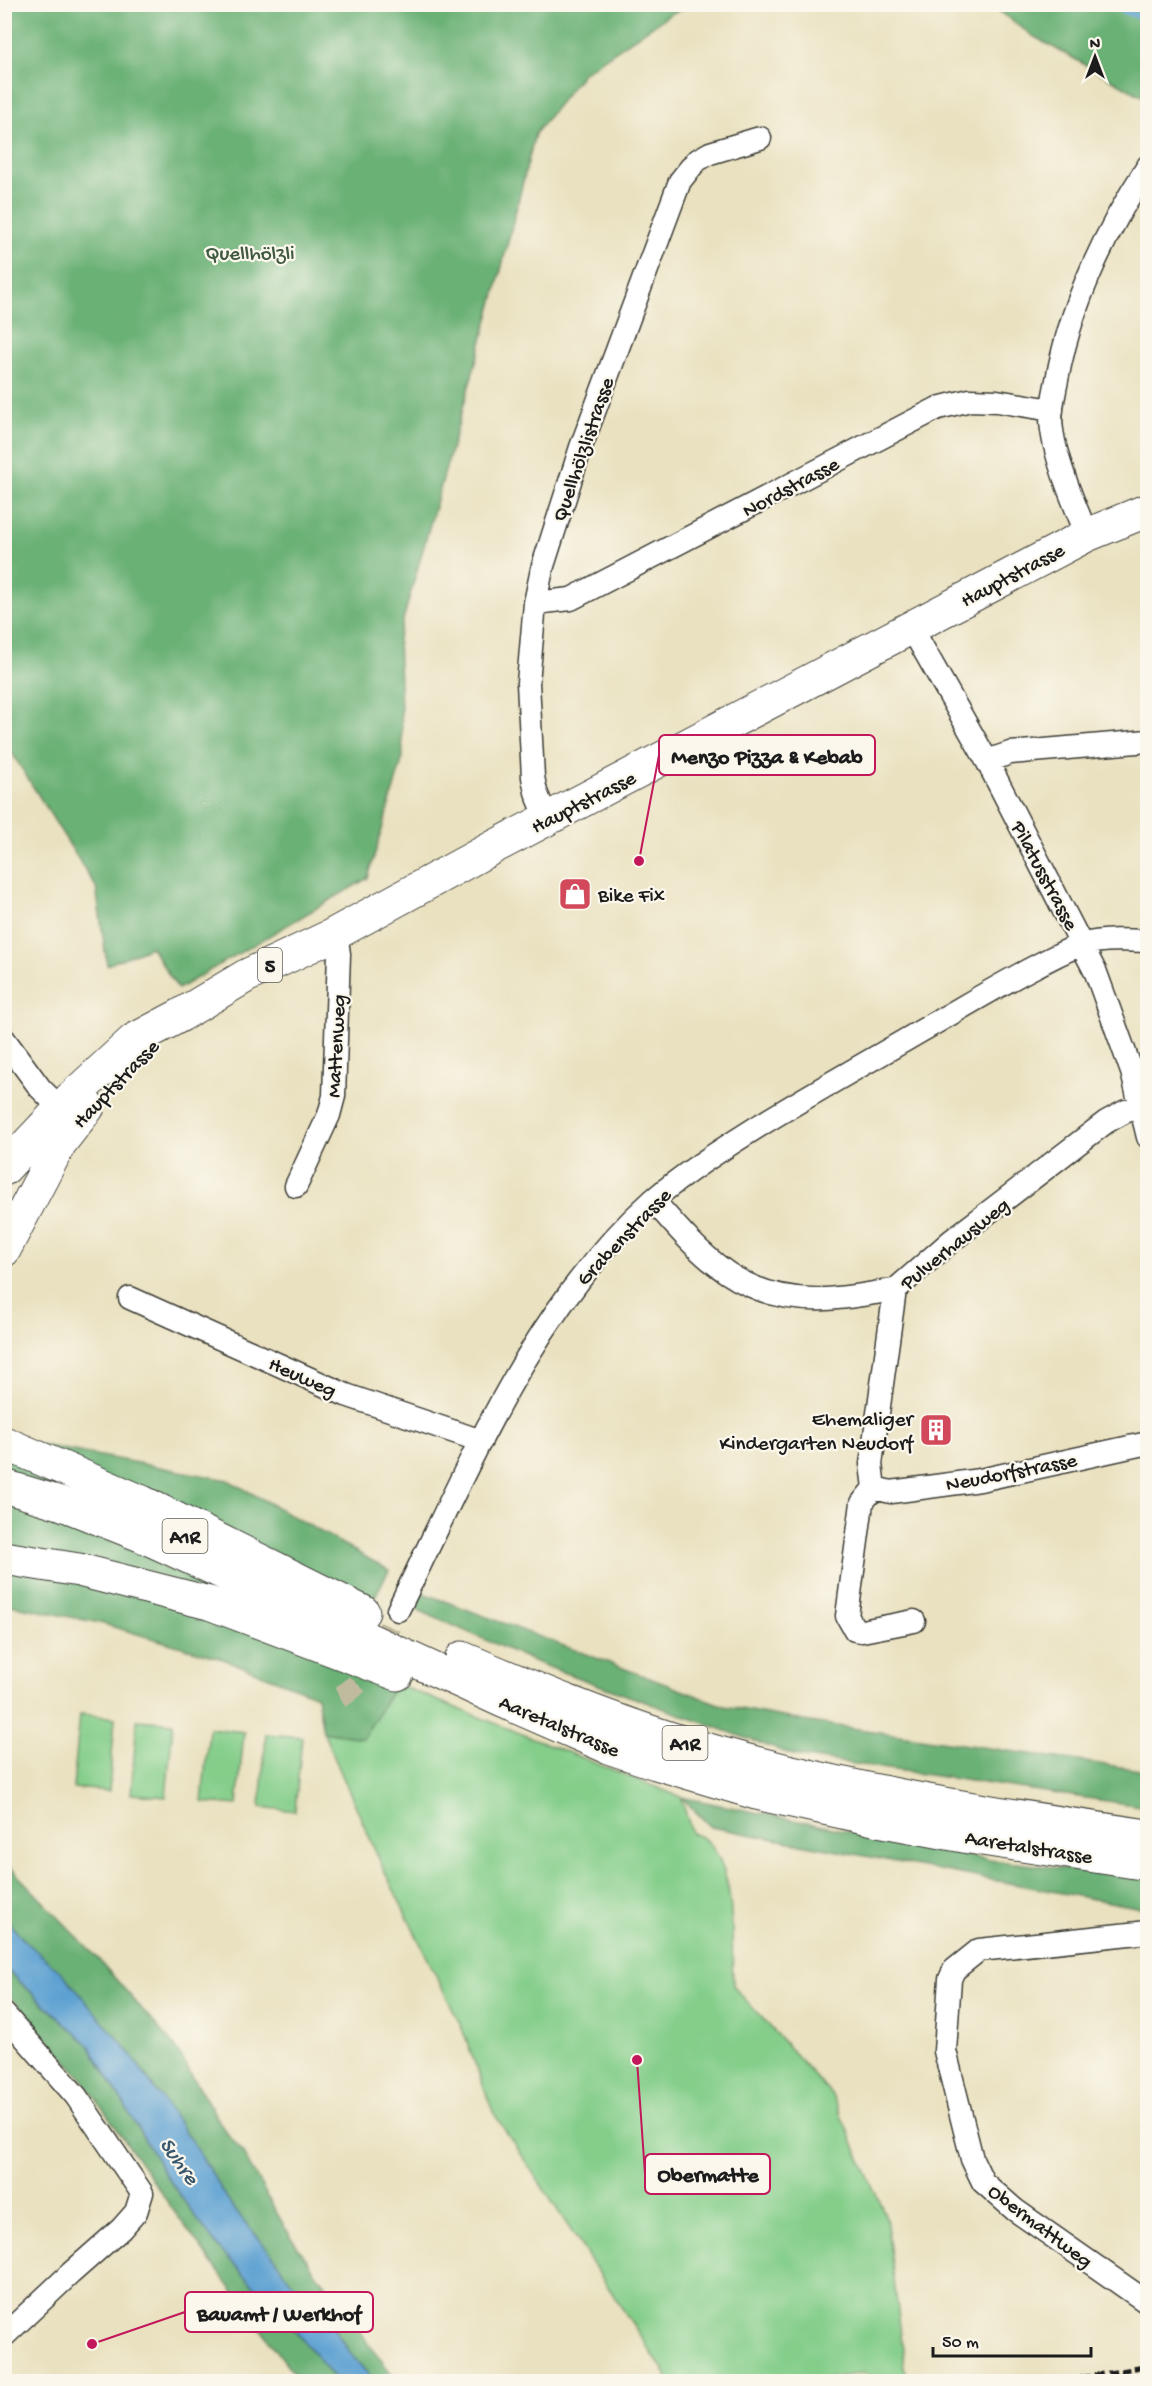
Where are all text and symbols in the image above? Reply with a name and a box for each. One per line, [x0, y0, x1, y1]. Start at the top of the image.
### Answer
north arrow [1065, 27, 1125, 87]
text: N [1090, 36, 1101, 55]
park label: Quellhölzli [205, 243, 295, 268]
street label: Quellhölzlistrasse [549, 374, 622, 526]
street label: Nordstrasse [739, 453, 845, 525]
street label: Hauptstrasse [957, 539, 1071, 615]
callout: Menzo Pizza & Kebab [659, 735, 875, 775]
text: Menzo Pizza & Kebab [671, 746, 863, 772]
street label: Hauptstrasse [528, 767, 642, 841]
street label: Pilatusstrasse [1003, 817, 1083, 937]
shop icon: Bike Fix [557, 876, 593, 912]
place label: Bike Fix [597, 885, 665, 910]
road number: 5 [258, 948, 282, 982]
street label: Mattenweg [323, 994, 354, 1098]
street label: Hauptstrasse [69, 1035, 167, 1135]
street label: Grabenstrasse [573, 1184, 679, 1292]
street label: Pulverhausweg [896, 1194, 1016, 1298]
street label: Heuweg [264, 1353, 339, 1405]
place label: Ehemaliger Kindergarten Neudorf [719, 1409, 915, 1458]
building icon: Ehemaliger Kindergarten Neudorf [918, 1412, 954, 1448]
street label: Neudorfstrasse [944, 1449, 1081, 1499]
road number: A1R [162, 1519, 207, 1553]
street label: Aaretalstrasse [494, 1692, 624, 1765]
road number: A1R [662, 1726, 708, 1760]
street label: Aaretalstrasse [963, 1827, 1095, 1872]
water label: Suhre [152, 2134, 204, 2192]
callout: Obermatte [645, 2154, 770, 2194]
text: Obermatte [657, 2164, 759, 2190]
street label: Obermattweg [982, 2180, 1096, 2275]
callout: Bauamt / Werkhof [185, 2292, 373, 2332]
text: Bauamt / Werkhof [196, 2303, 363, 2329]
scale bar [933, 2320, 1090, 2358]
text: 50 m [942, 2333, 979, 2354]

